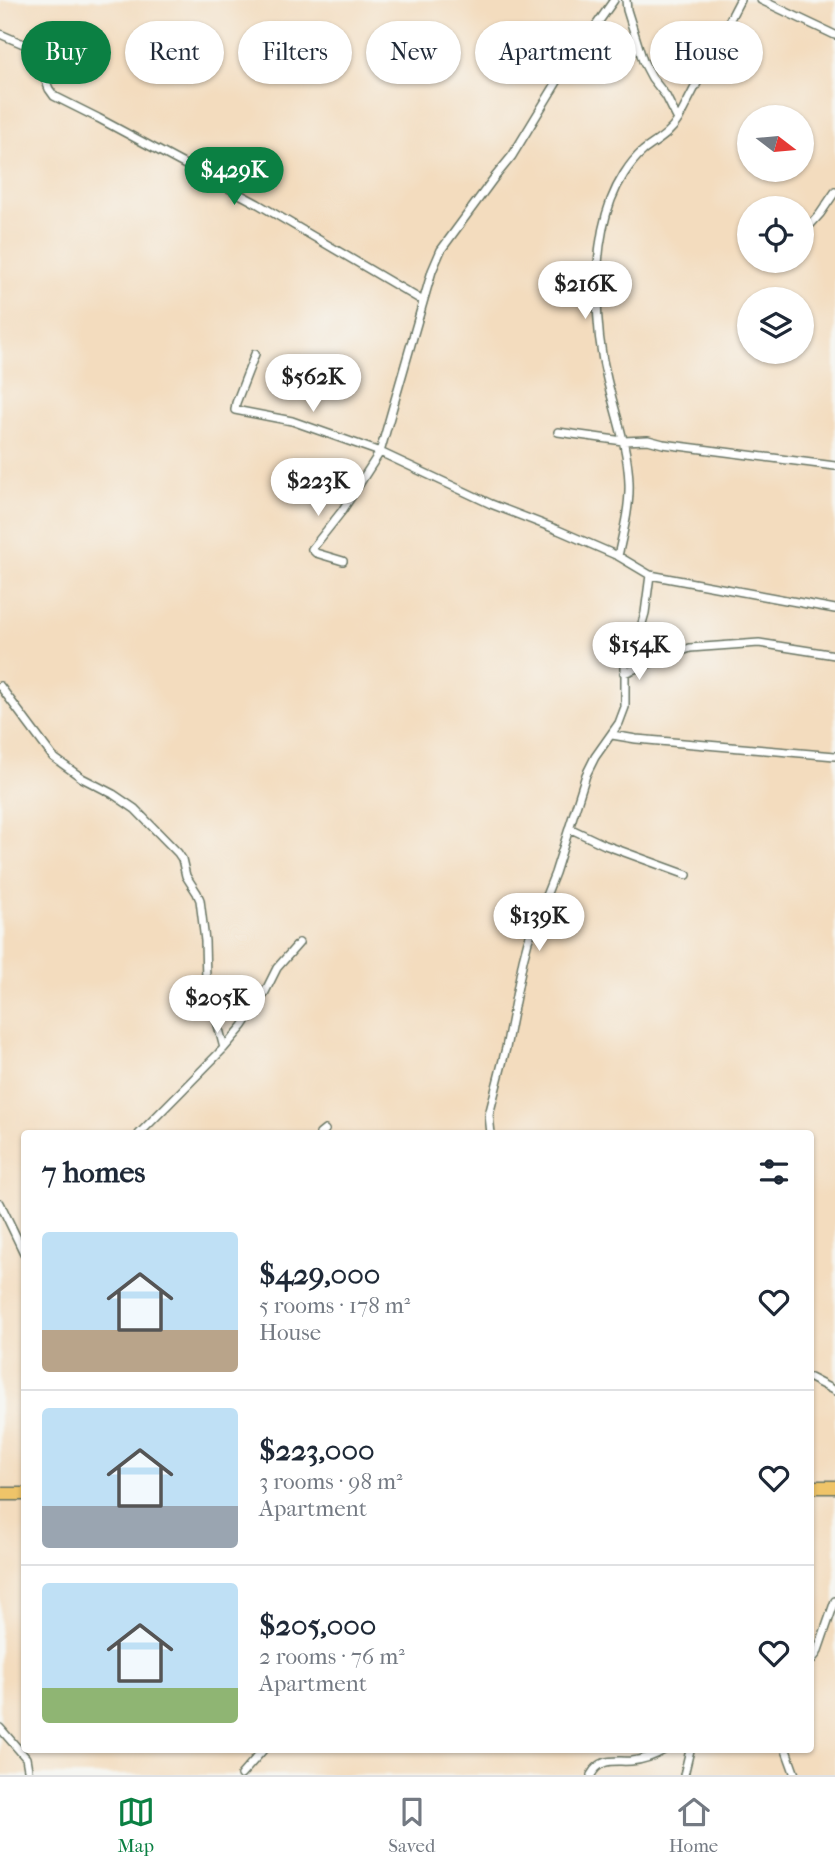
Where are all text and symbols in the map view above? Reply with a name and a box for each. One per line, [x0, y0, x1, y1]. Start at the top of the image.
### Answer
chip: Buy [21, 21, 111, 84]
chip: Rent [125, 21, 224, 84]
chip: Filters [238, 21, 352, 84]
chip: New [366, 21, 461, 84]
chip: Apartment [475, 21, 636, 84]
chip: House [650, 21, 763, 84]
north arrow [737, 105, 814, 182]
map controls [737, 105, 814, 364]
pin: $429K [185, 148, 283, 207]
text: $429K [201, 156, 267, 183]
button: locate [737, 196, 814, 273]
pin: $216K [536, 262, 634, 321]
text: $216K [554, 270, 616, 297]
button: layers [737, 287, 814, 364]
pin: $562K [264, 354, 362, 414]
text: $562K [281, 363, 345, 390]
pin: $223K [269, 458, 367, 518]
text: $223K [287, 467, 349, 494]
pin: $154K [590, 622, 688, 682]
text: $154K [608, 631, 670, 658]
pin: $139K [490, 894, 588, 953]
text: $139K [509, 902, 569, 929]
pin: $205K [168, 976, 266, 1035]
text: $205K [185, 984, 249, 1011]
icon: filters [755, 1153, 793, 1191]
text: 7 homes [42, 1155, 145, 1190]
text: $429,000 [259, 1257, 380, 1292]
icon: home [98, 1260, 182, 1344]
icon: heart [755, 1283, 793, 1321]
text: 5 rooms · 178 m² [259, 1292, 410, 1319]
text: House [259, 1319, 321, 1346]
text: $223,000 [259, 1433, 375, 1468]
icon: home [98, 1436, 182, 1520]
icon: heart [755, 1459, 793, 1497]
text: 3 rooms · 98 m² [259, 1468, 403, 1495]
text: Apartment [259, 1495, 367, 1522]
text: $205,000 [259, 1608, 376, 1643]
icon: home [98, 1611, 182, 1695]
icon: heart [755, 1634, 793, 1672]
text: 2 rooms · 76 m² [259, 1643, 405, 1670]
text: Apartment [259, 1670, 367, 1697]
tab: Map [117, 1793, 155, 1857]
tab: Saved [388, 1793, 435, 1857]
tab: Home [669, 1793, 718, 1857]

